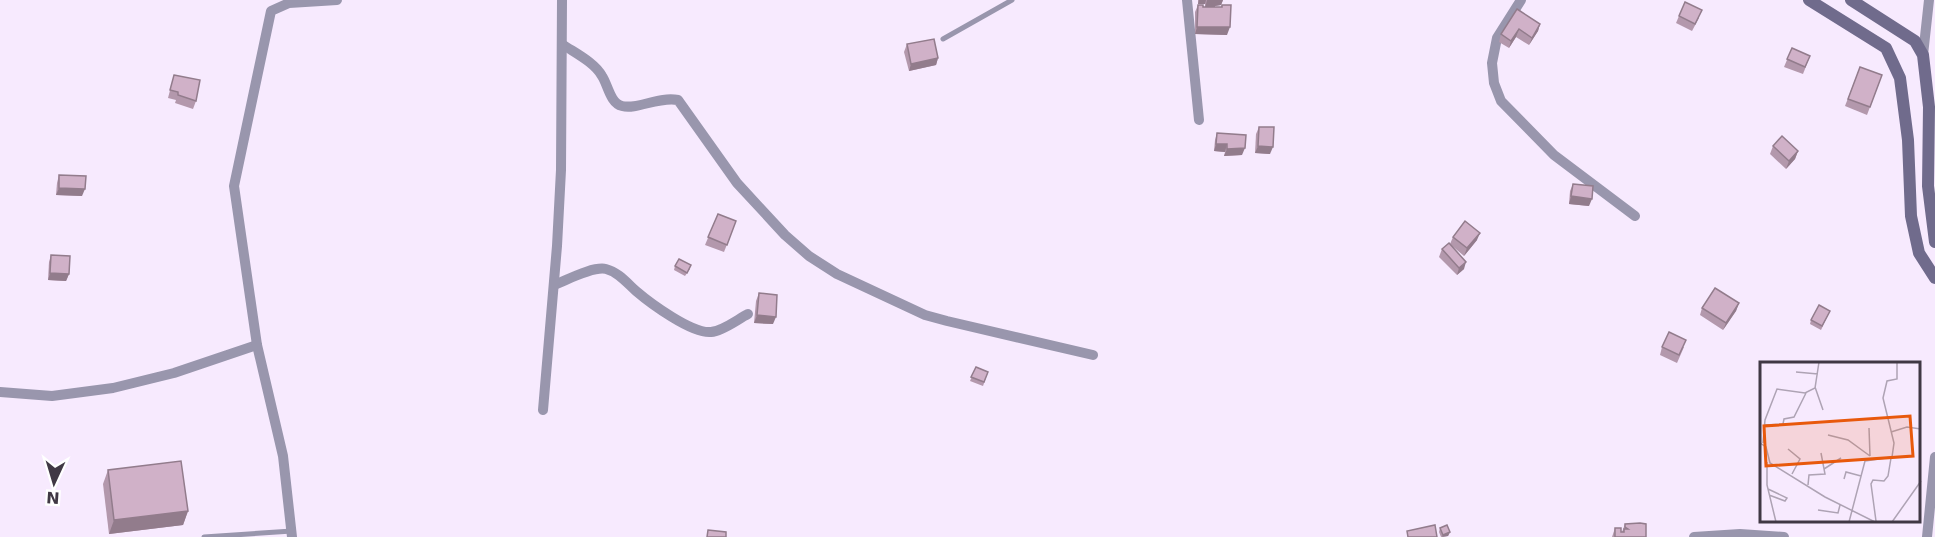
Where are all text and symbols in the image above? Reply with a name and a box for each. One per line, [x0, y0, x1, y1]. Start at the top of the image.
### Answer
inset map [1760, 362, 1920, 522]
north arrow [24, 453, 84, 513]
text: N [46, 488, 60, 507]

